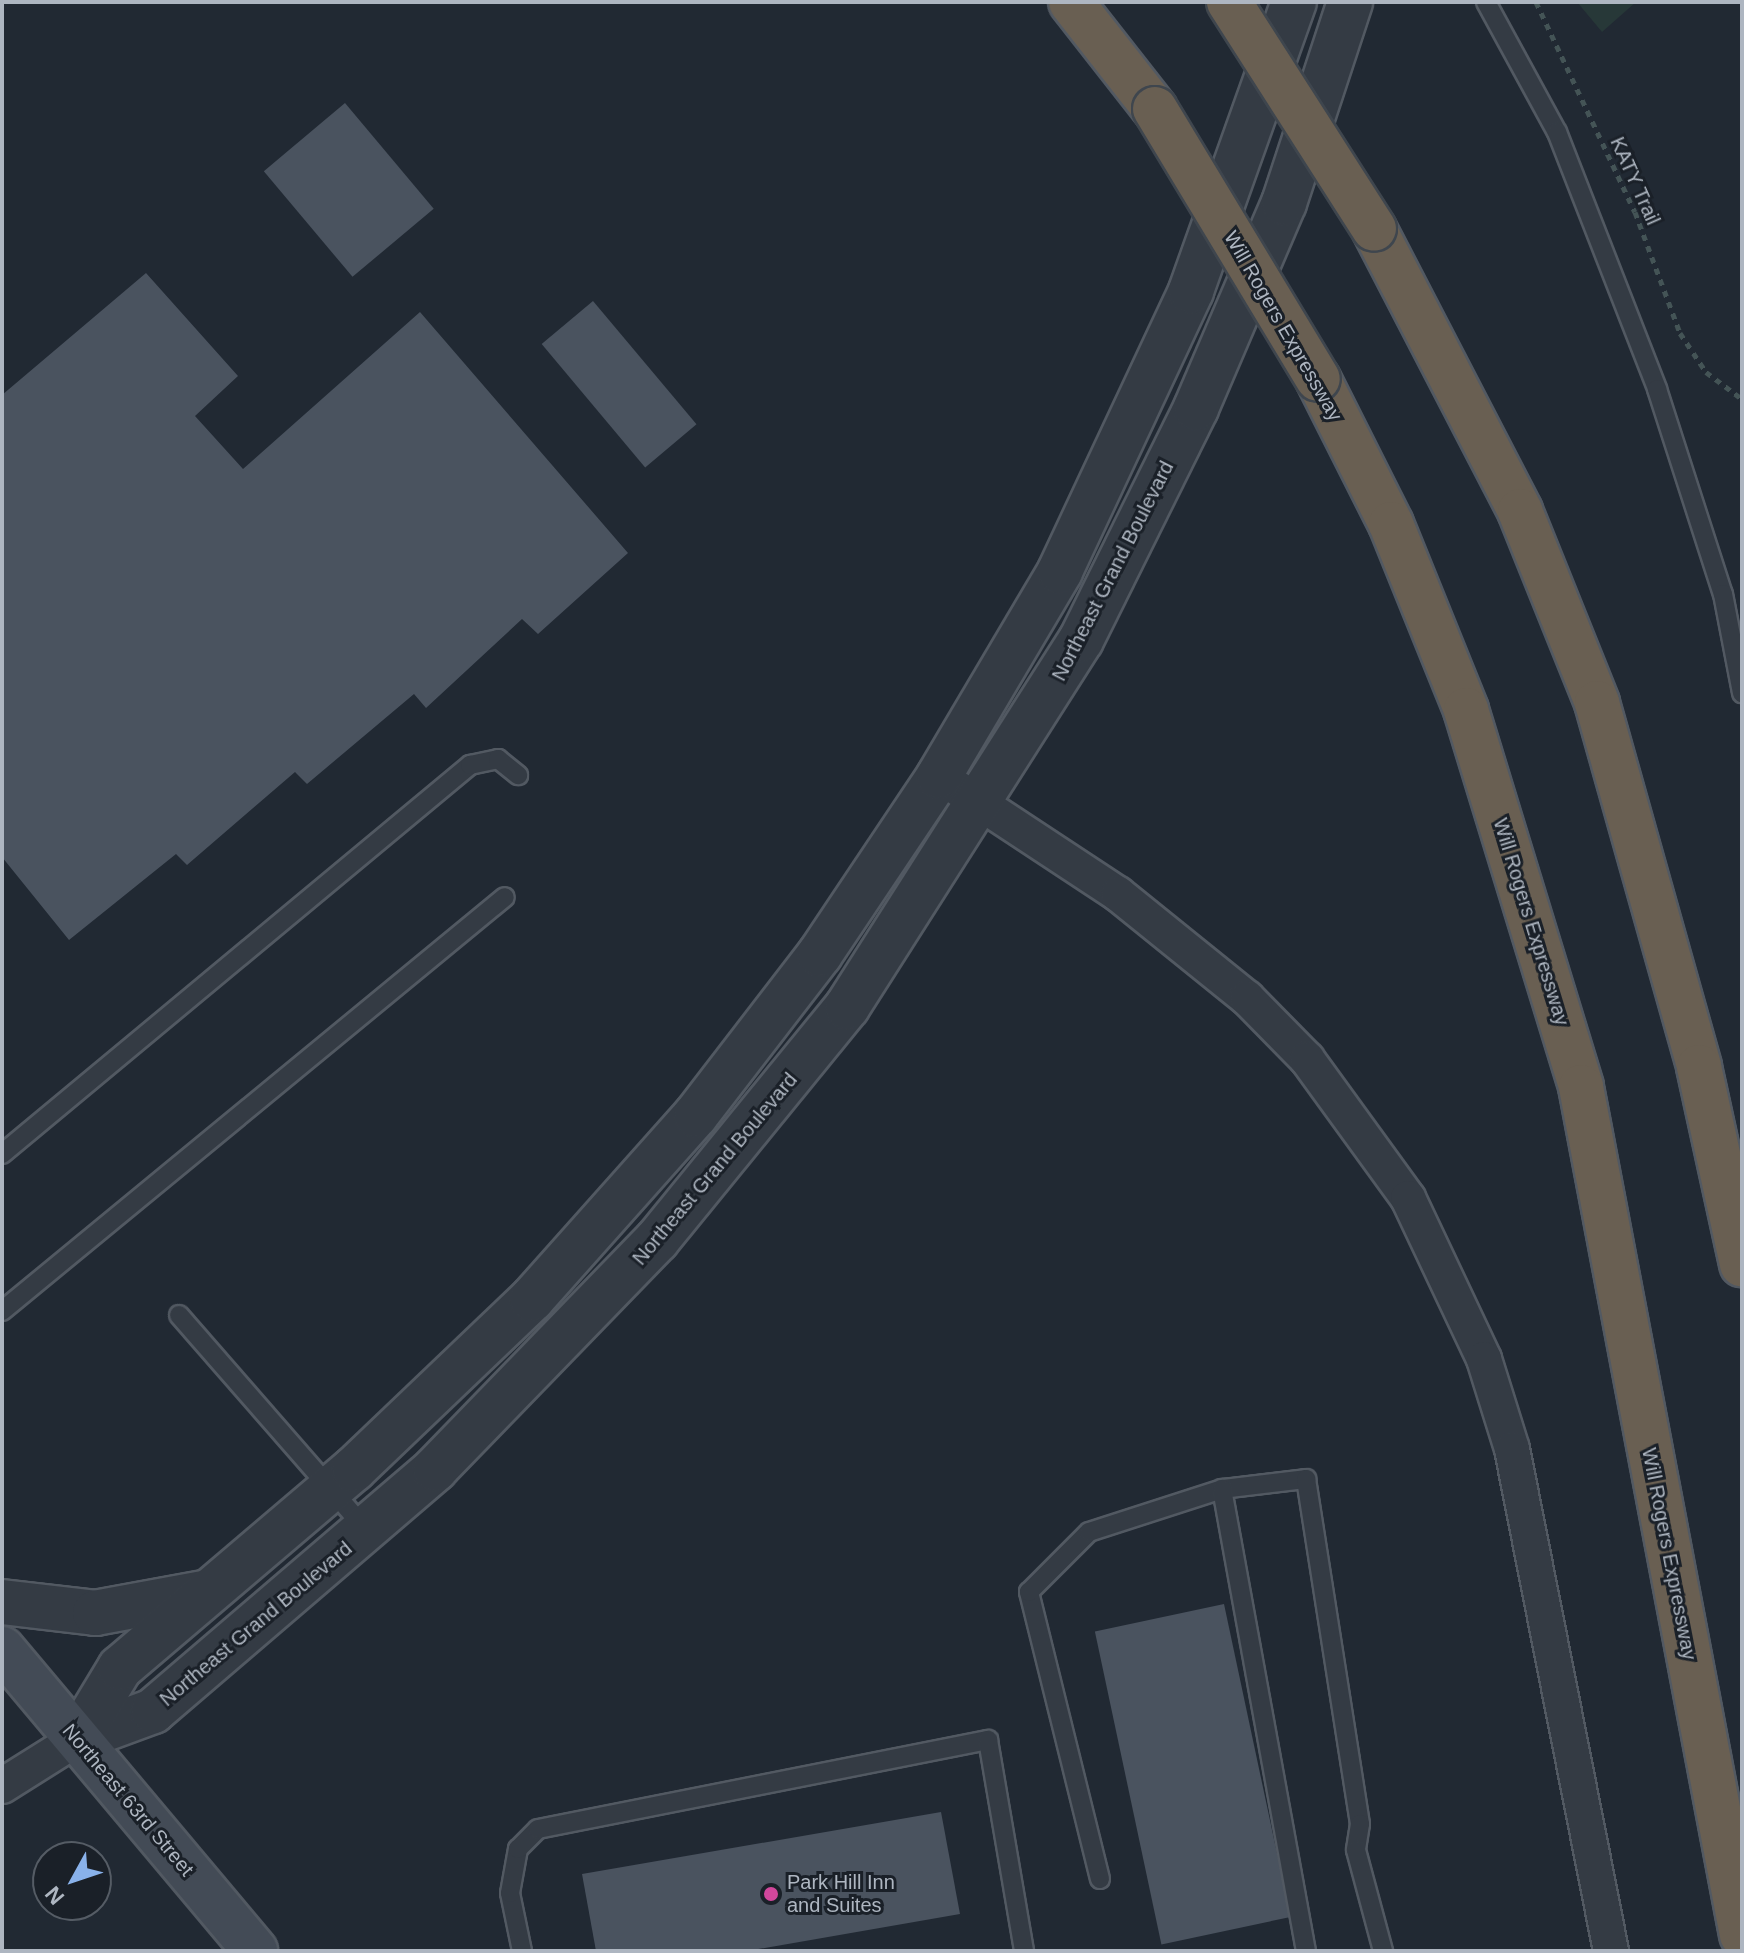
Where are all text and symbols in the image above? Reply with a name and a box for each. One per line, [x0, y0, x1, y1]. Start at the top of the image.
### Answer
street label: KATY Trail [1605, 133, 1665, 229]
street label: Will Rogers Expressway [1219, 227, 1347, 425]
street label: Northeast Grand Boulevard [1047, 457, 1179, 685]
street label: Will Rogers Expressway [1488, 815, 1574, 1029]
street label: Northeast Grand Boulevard [628, 1068, 802, 1270]
street label: Will Rogers Expressway [1637, 1446, 1701, 1662]
street label: Northeast Grand Boulevard [155, 1537, 357, 1711]
street label: Northeast 63rd Street [57, 1719, 199, 1881]
north arrow [32, 1841, 112, 1921]
place label: Park Hill Inn and Suites [787, 1870, 895, 1917]
text: N [40, 1881, 69, 1910]
marker: Park Hill Inn and Suites [762, 1885, 780, 1903]

